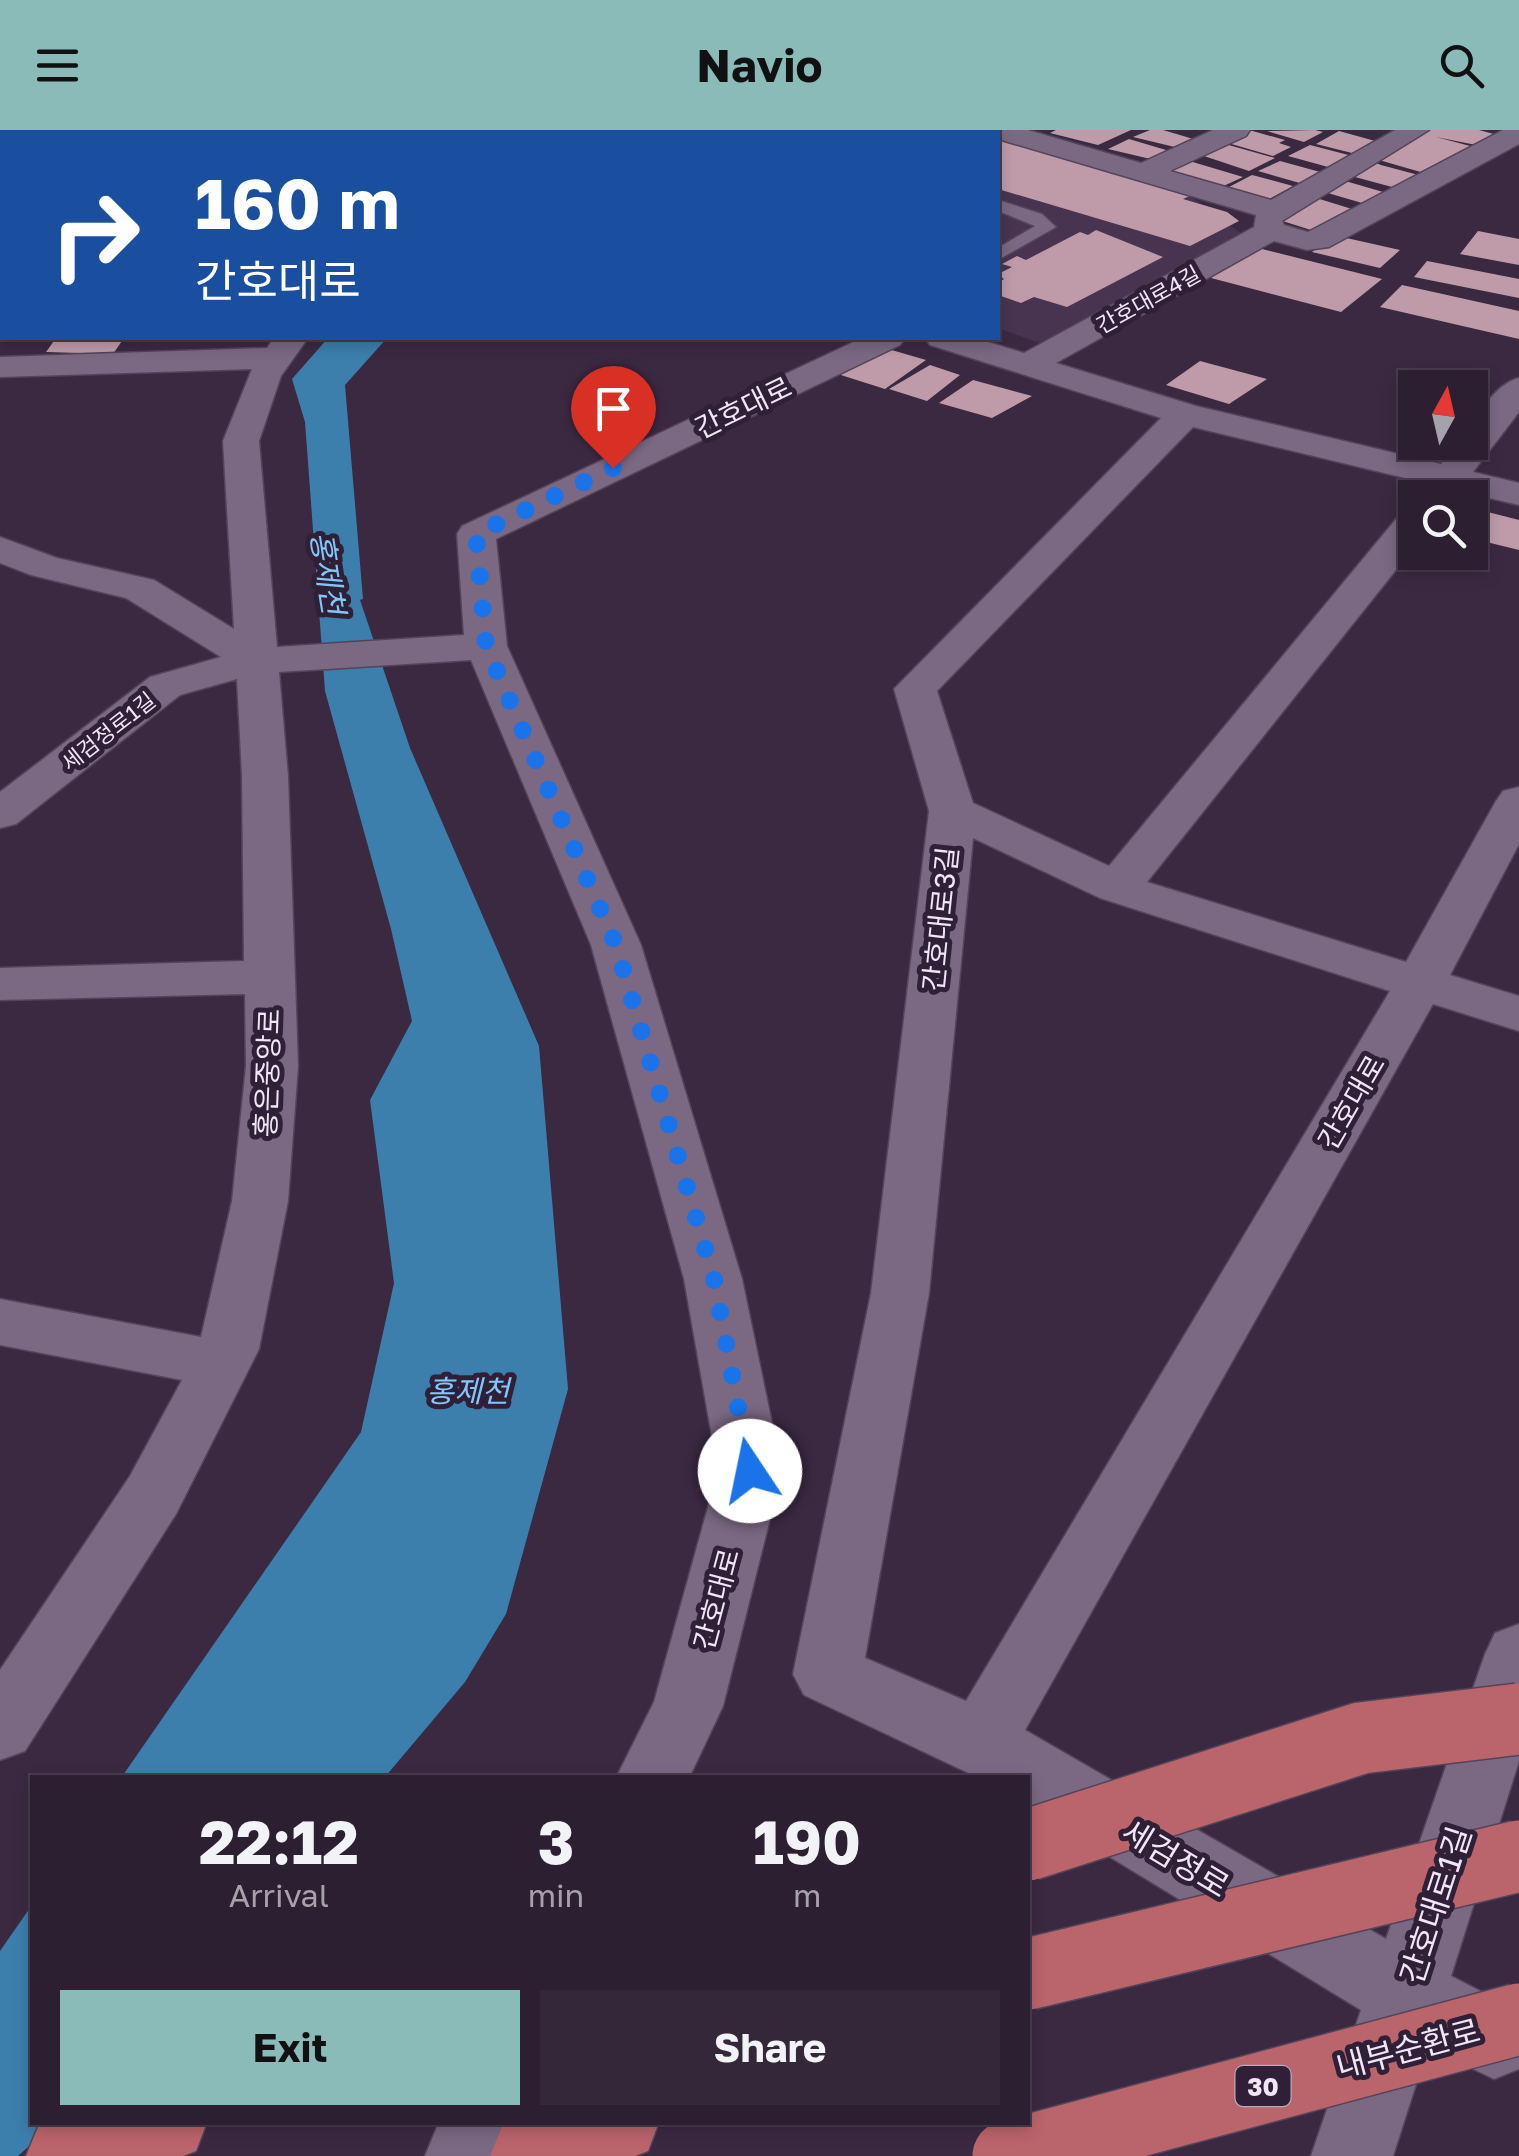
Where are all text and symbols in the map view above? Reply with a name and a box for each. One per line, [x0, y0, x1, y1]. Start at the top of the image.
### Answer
icon: menu [30, 38, 85, 93]
text: Navio [697, 38, 822, 92]
icon: search [1434, 38, 1489, 93]
text: 160 m [195, 160, 400, 244]
icon: right [30, 170, 160, 300]
text: 간호대로 [195, 253, 361, 307]
street label: 간호대로4길 [1091, 259, 1205, 339]
pin [571, 366, 656, 469]
street label: 간호대로 [689, 370, 797, 444]
north arrow [1398, 370, 1488, 460]
map controls [1398, 370, 1488, 570]
icon: arrive [586, 381, 641, 436]
button: search [1398, 480, 1488, 570]
water label: 홍제천 [304, 529, 353, 620]
street label: 세검정로1길 [56, 686, 160, 776]
street label: 간호대로3길 [916, 845, 964, 993]
street label: 홍은중앙로 [248, 1008, 286, 1138]
street label: 간호대로 [1311, 1049, 1391, 1155]
water label: 홍제천 [427, 1373, 513, 1409]
position arrow [698, 1419, 802, 1523]
street label: 간호대로 [687, 1545, 745, 1653]
text: 22:12 [199, 1805, 359, 1877]
text: 3 [538, 1805, 574, 1877]
text: 190 [753, 1805, 861, 1877]
street label: 세검정로 [1116, 1811, 1236, 1905]
street label: 간호대로1길 [1392, 1822, 1478, 1988]
text: Arrival [229, 1876, 329, 1914]
text: min [528, 1876, 584, 1914]
text: m [793, 1876, 821, 1914]
button: Exit [60, 1990, 520, 2105]
button: Share [540, 1990, 1000, 2105]
street label: 내부순환로 [1332, 2011, 1484, 2085]
road number: 30 [1236, 2066, 1290, 2106]

